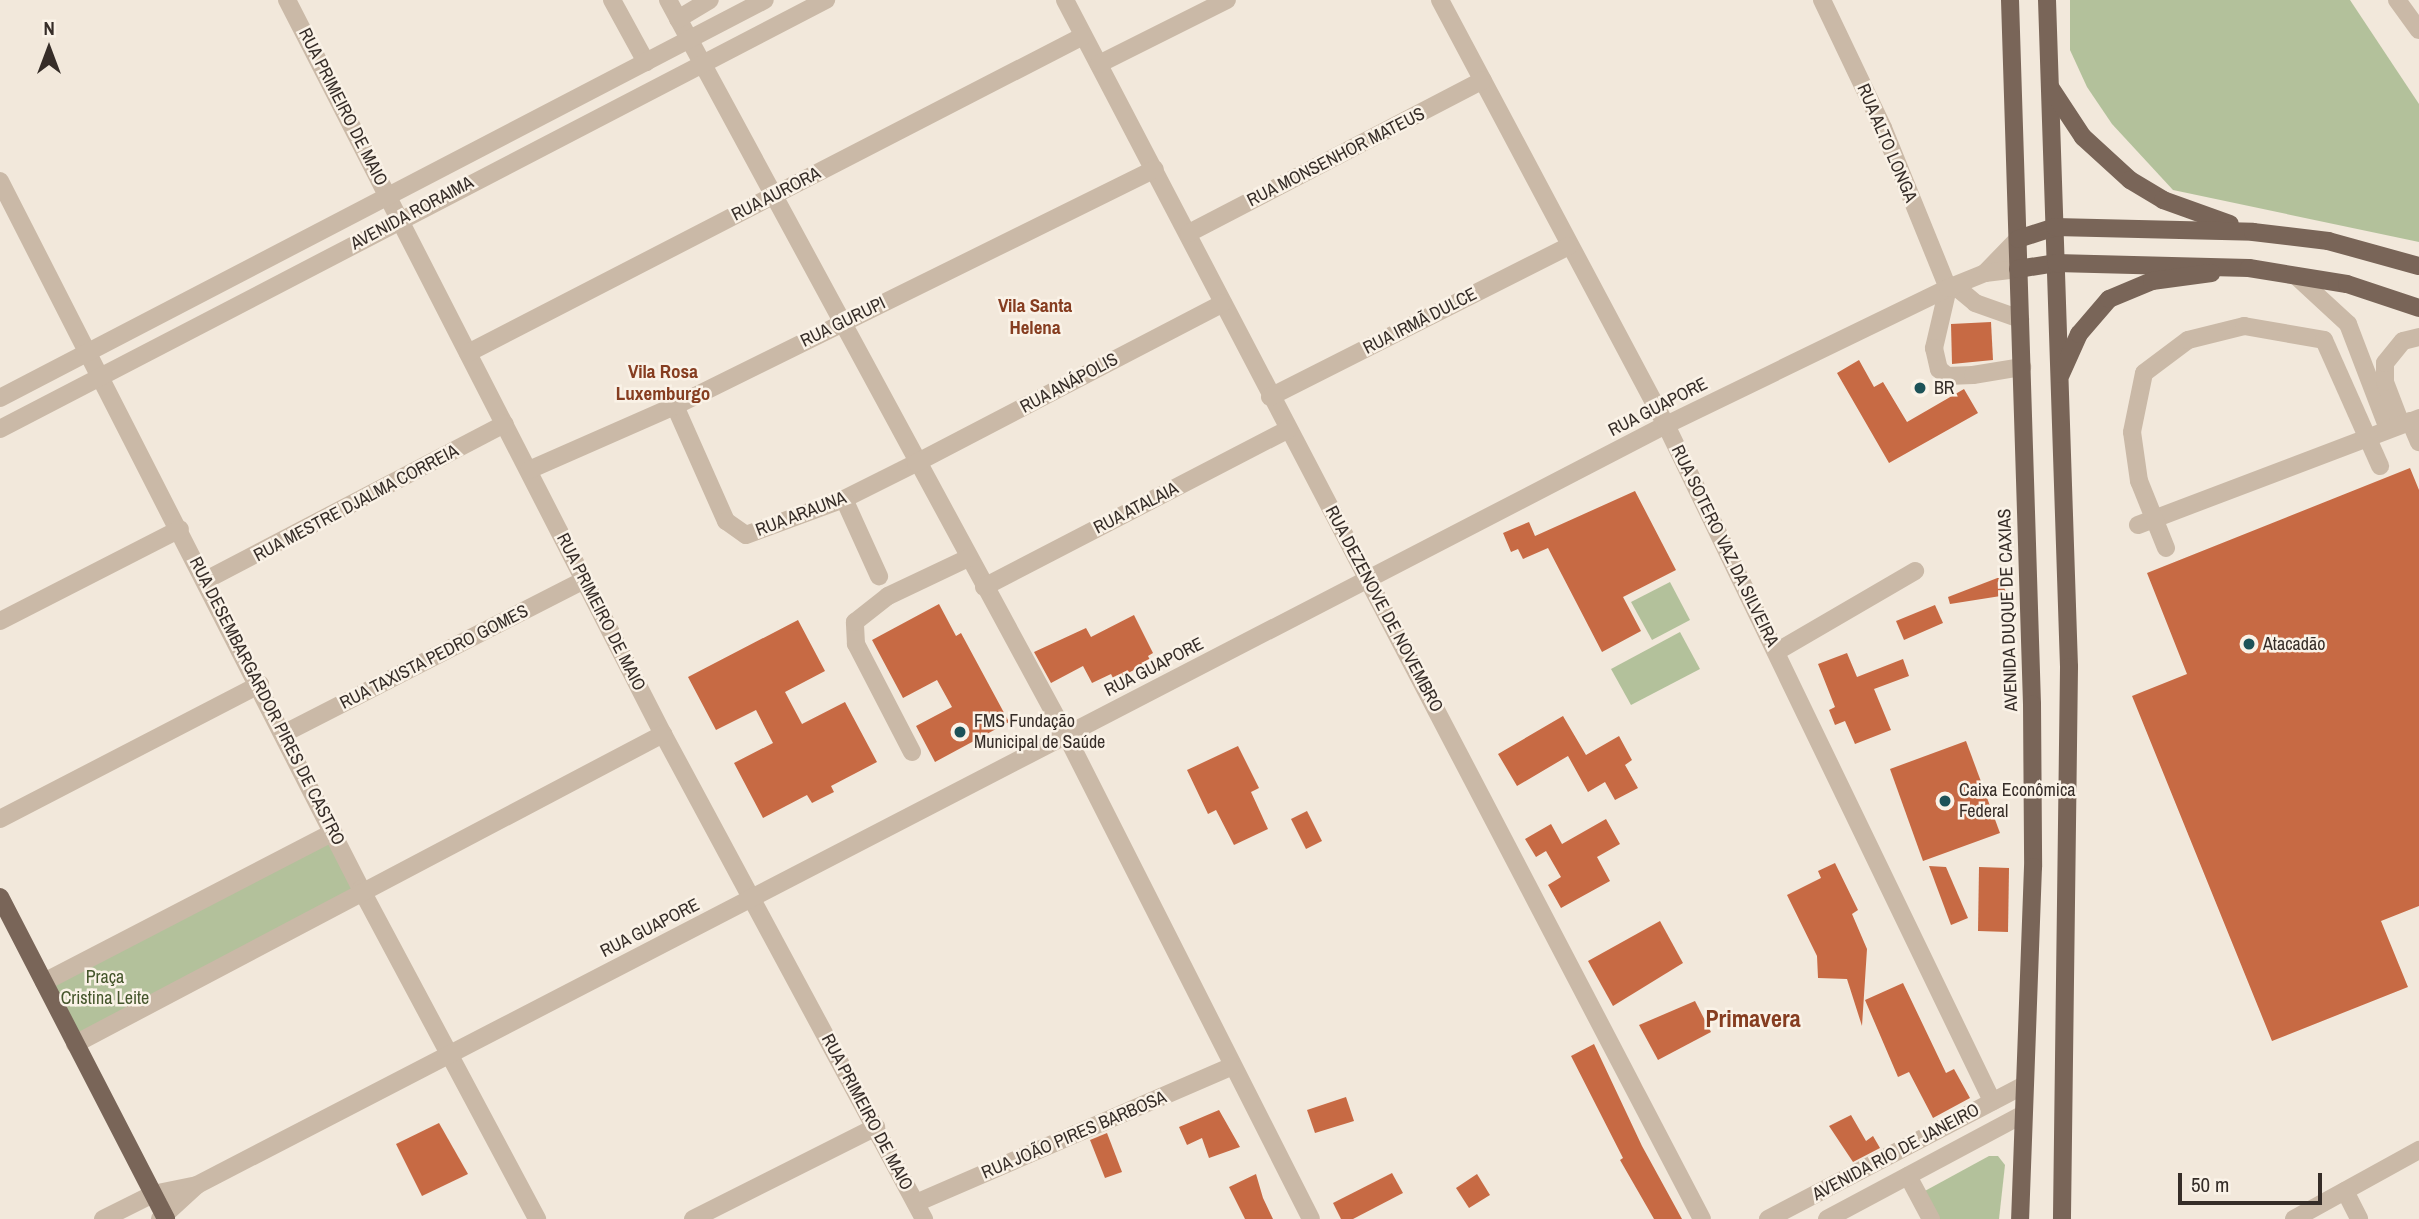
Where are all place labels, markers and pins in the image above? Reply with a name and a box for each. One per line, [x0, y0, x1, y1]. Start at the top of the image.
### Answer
place label: BR [1934, 377, 1955, 399]
marker: BR [1912, 380, 1928, 396]
place label: Atacadão [2263, 633, 2325, 655]
marker: Atacadão [2241, 636, 2257, 652]
place label: FMS Fundação Municipal de Saúde [974, 711, 1105, 754]
marker: FMS Fundação Municipal de Saúde [952, 724, 968, 740]
place label: Caixa Econômica Federal [1959, 780, 2075, 822]
marker: Caixa Econômica Federal [1937, 793, 1953, 809]

